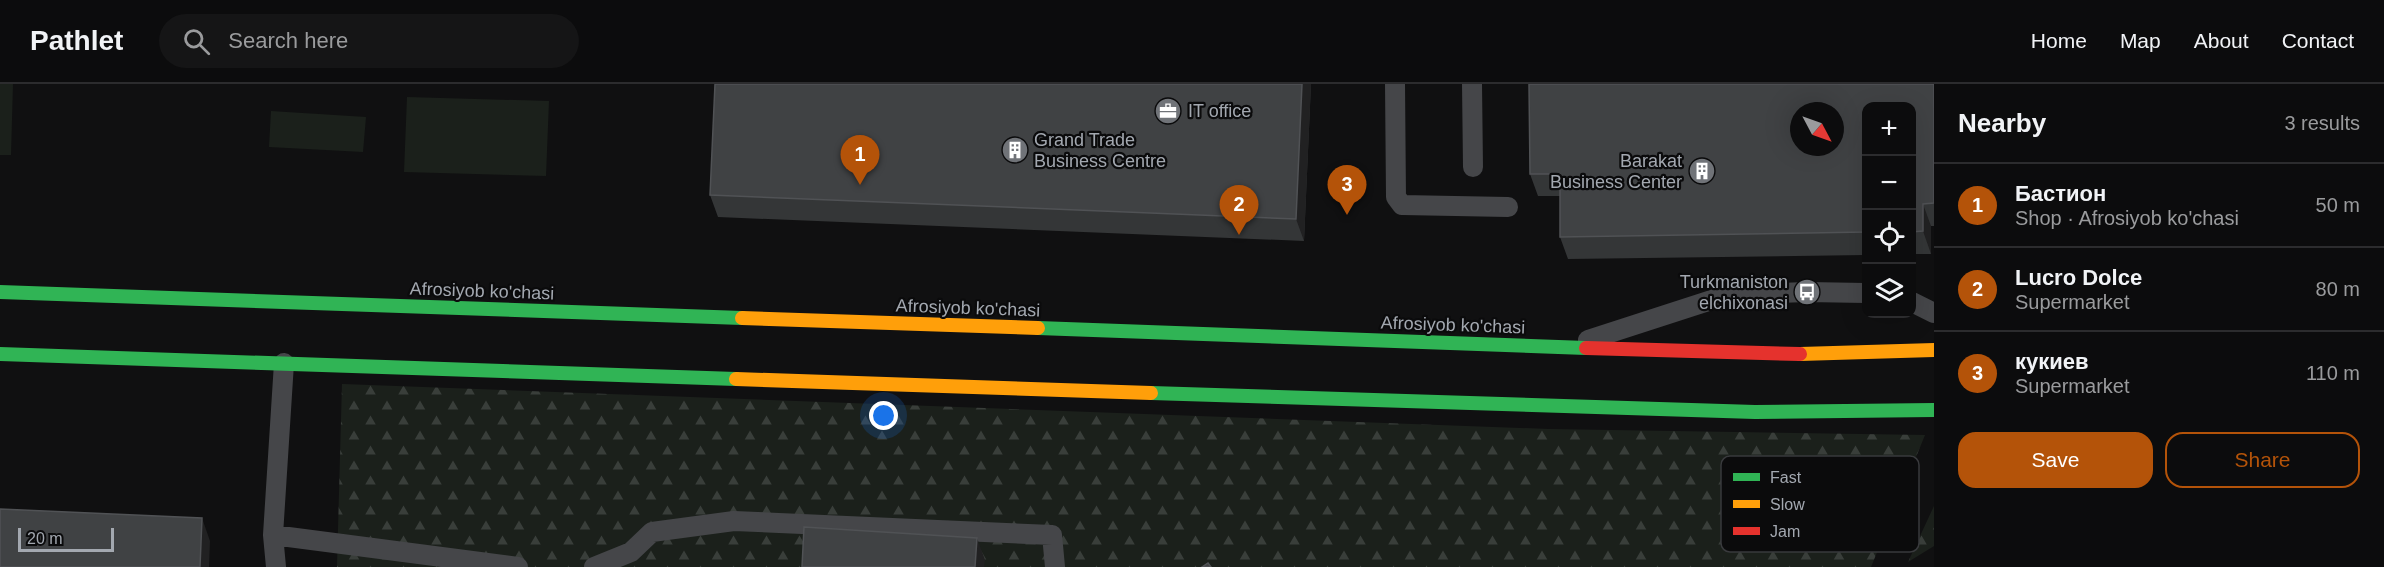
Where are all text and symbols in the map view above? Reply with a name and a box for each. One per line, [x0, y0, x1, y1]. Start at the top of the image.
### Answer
search box [159, 14, 579, 68]
text: Pathlet [30, 25, 123, 56]
icon: search [180, 25, 213, 58]
text: Search here [228, 28, 348, 53]
text: Home [2031, 29, 2087, 52]
text: Map [2120, 29, 2161, 52]
text: About [2194, 29, 2249, 52]
text: Contact [2282, 29, 2354, 52]
office icon: IT office [1153, 96, 1183, 126]
place label: IT office [1188, 101, 1251, 121]
north arrow [1790, 102, 1844, 156]
map controls [1862, 102, 1916, 318]
button: + [1862, 102, 1916, 156]
text: Nearby [1958, 108, 2046, 138]
text: 3 results [2284, 112, 2360, 134]
place label: Grand Trade Business Centre [1034, 130, 1166, 171]
pin: 1 [840, 135, 880, 185]
building icon: Grand Trade Business Centre [1000, 135, 1030, 165]
place label: Barakat Business Center [1550, 151, 1682, 192]
building icon: Barakat Business Center [1687, 156, 1717, 186]
button: − [1862, 156, 1916, 210]
pin: 3 [1328, 166, 1366, 215]
text: Бастион [2015, 181, 2106, 206]
pin: 2 [1220, 186, 1258, 235]
text: 1 [1972, 194, 1983, 216]
text: 50 m [2316, 194, 2360, 216]
text: Shop · Afrosiyob ko'chasi [2015, 207, 2239, 229]
button: locate [1862, 210, 1916, 264]
button: layers [1862, 264, 1916, 318]
text: Lucro Dolce [2015, 265, 2142, 290]
place label: Turkmaniston elchixonasi [1680, 272, 1788, 313]
bus stop icon: Turkmaniston elchixonasi [1792, 277, 1822, 307]
street label: Afrosiyob ko'chasi [409, 278, 555, 304]
text: 2 [1972, 278, 1983, 300]
text: 80 m [2316, 278, 2360, 300]
text: Supermarket [2015, 291, 2130, 313]
street label: Afrosiyob ko'chasi [895, 295, 1041, 321]
street label: Afrosiyob ko'chasi [1380, 312, 1526, 338]
text: кукиев [2015, 349, 2089, 374]
text: 3 [1972, 362, 1983, 384]
text: 110 m [2306, 362, 2360, 384]
text: Supermarket [2015, 375, 2130, 397]
your location [869, 401, 898, 430]
button: Save [1958, 432, 2153, 488]
button: Share [2165, 432, 2360, 488]
legend [1721, 456, 1919, 552]
text: Fast [1770, 469, 1802, 486]
text: Slow [1770, 496, 1805, 513]
text: Jam [1770, 523, 1800, 540]
scale bar [18, 525, 114, 552]
text: 20 m [27, 530, 63, 547]

